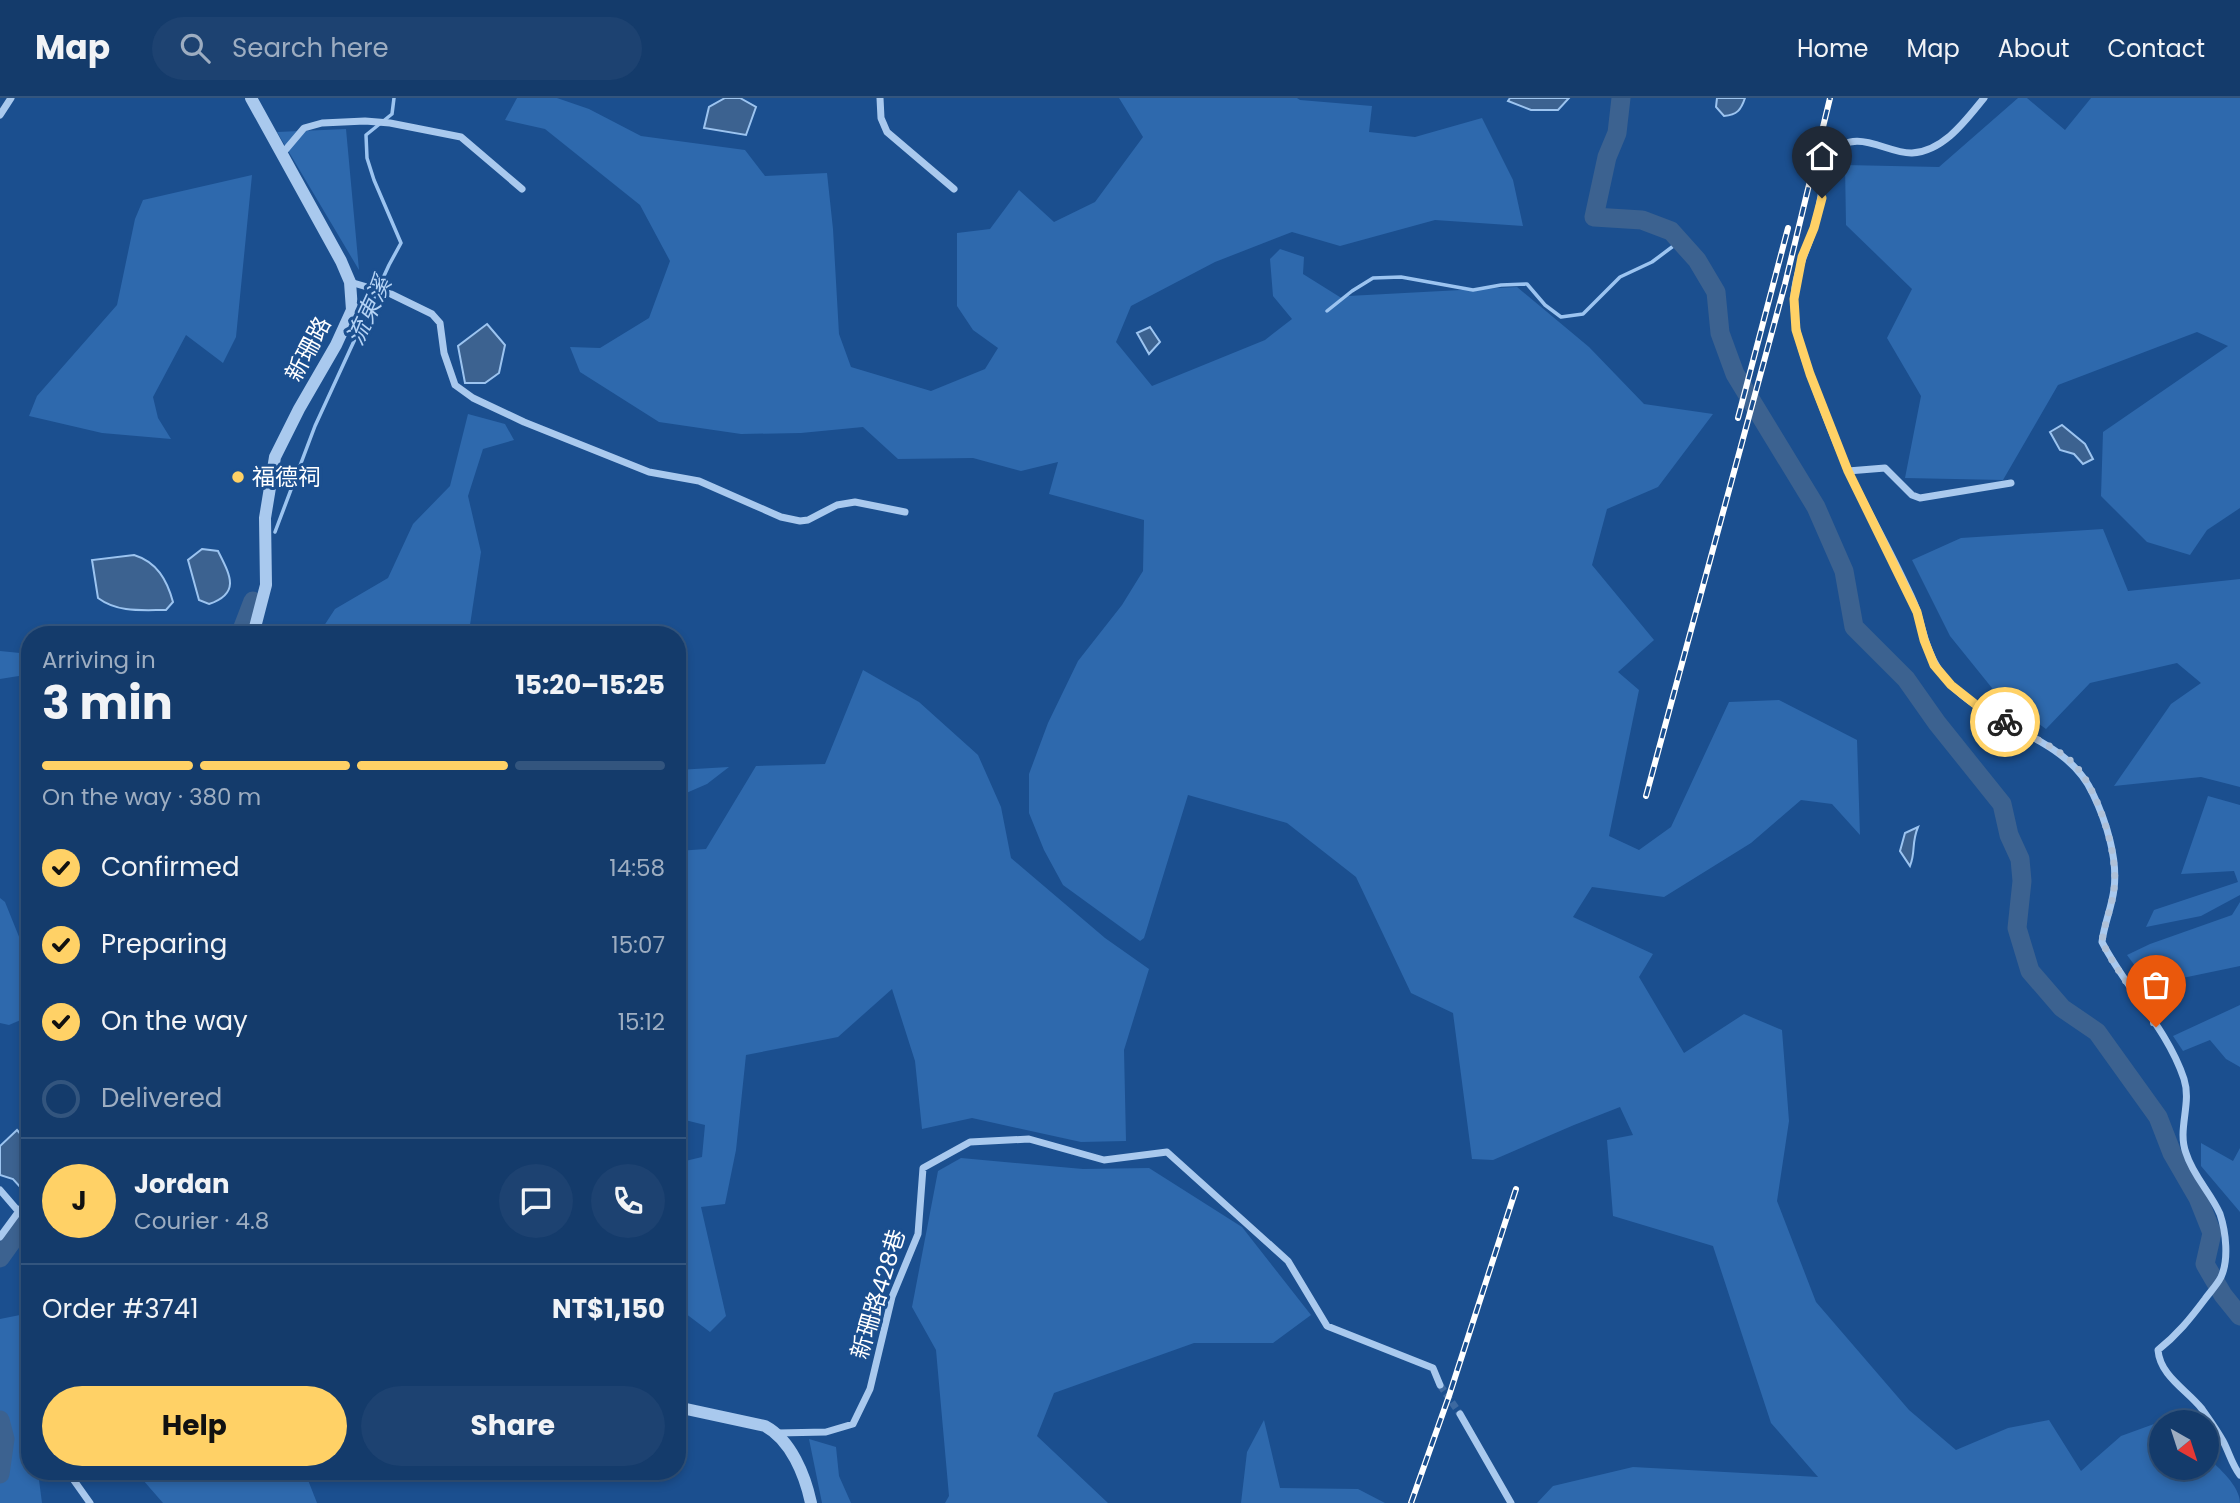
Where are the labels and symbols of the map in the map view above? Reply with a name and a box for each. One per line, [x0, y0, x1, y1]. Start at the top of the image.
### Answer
pin [1792, 126, 1852, 198]
water label: 流東溪 [338, 268, 400, 350]
street label: 新珊路 [278, 311, 338, 387]
place label: 福德祠 [252, 461, 321, 493]
marker: 福德祠 [230, 469, 246, 485]
courier [1970, 687, 2040, 757]
pin [2126, 955, 2186, 1027]
street label: 新珊路428巷 [843, 1225, 913, 1363]
north arrow [2149, 1410, 2219, 1480]

